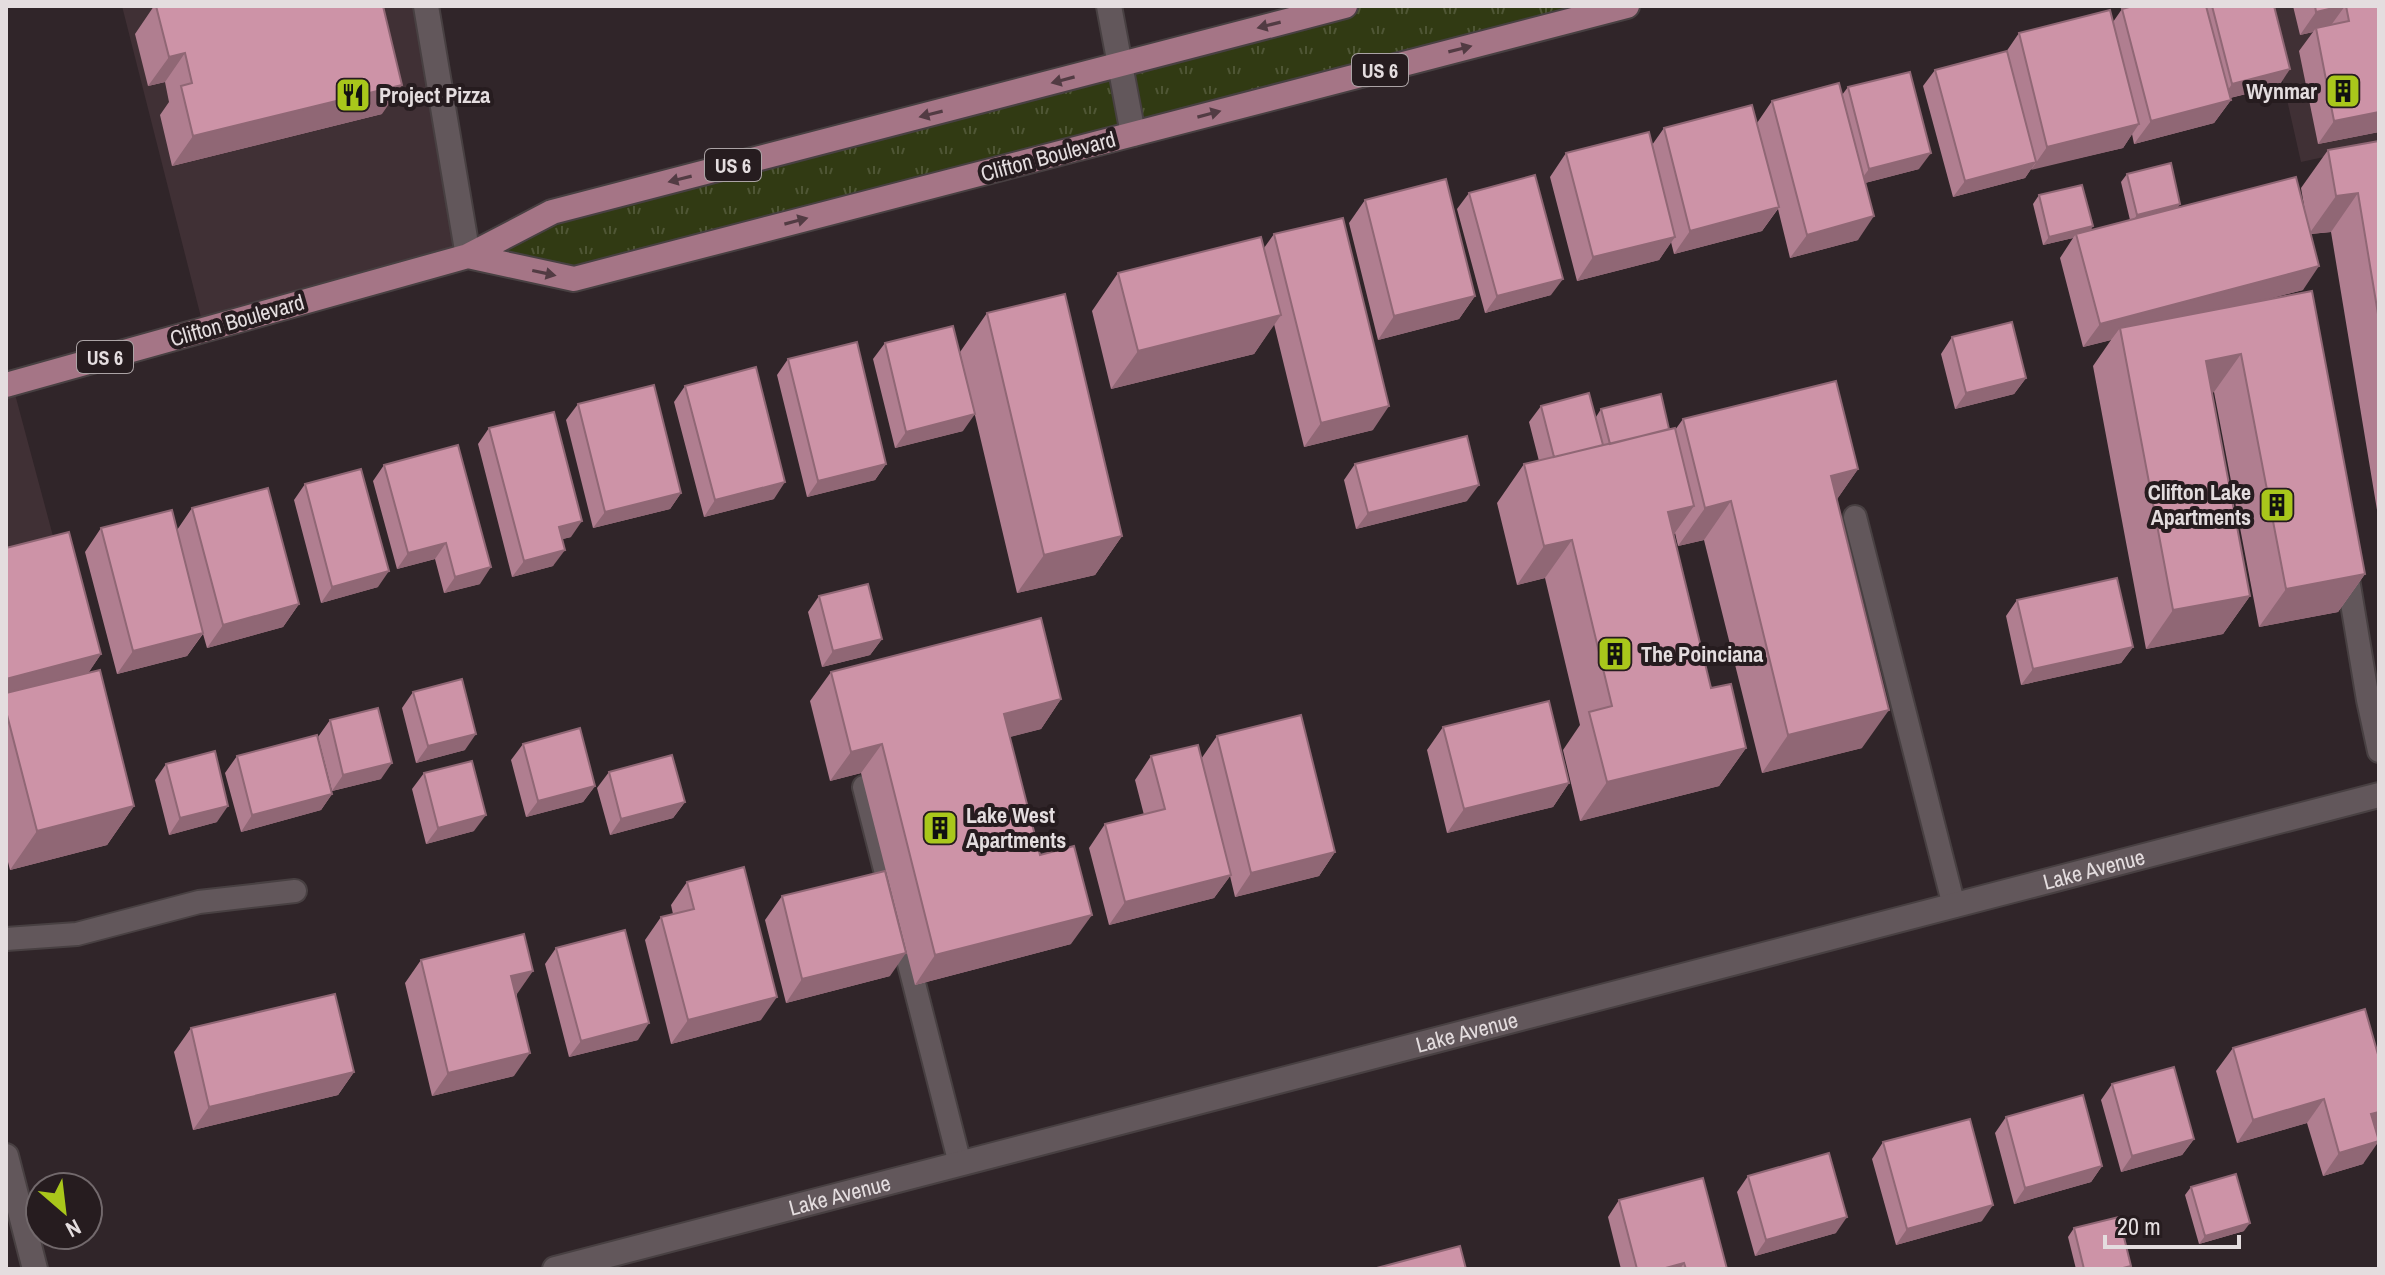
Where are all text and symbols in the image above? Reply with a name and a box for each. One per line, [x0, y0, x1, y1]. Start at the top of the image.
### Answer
one-way arrow [1257, 20, 1282, 32]
one-way arrow [1448, 43, 1473, 55]
road number: US 6 [1352, 54, 1408, 86]
building icon: Wynmar [2324, 72, 2362, 110]
one-way arrow [1050, 74, 1075, 86]
restaurant icon: Project Pizza [334, 76, 372, 114]
place label: Wynmar [2246, 76, 2317, 106]
place label: Project Pizza [379, 80, 490, 110]
one-way arrow [1196, 108, 1221, 120]
one-way arrow [919, 109, 944, 121]
street label: Clifton Boulevard [977, 124, 1119, 188]
road number: US 6 [705, 149, 761, 181]
one-way arrow [667, 174, 692, 186]
one-way arrow [783, 215, 808, 227]
one-way arrow [532, 267, 557, 279]
street label: Clifton Boulevard [166, 287, 308, 353]
road number: US 6 [77, 341, 133, 373]
place label: Clifton Lake Apartments [2148, 477, 2251, 532]
building icon: Clifton Lake Apartments [2258, 486, 2296, 524]
building icon: The Poinciana [1596, 635, 1634, 673]
place label: The Poinciana [1641, 639, 1763, 669]
place label: Lake West Apartments [966, 800, 1066, 855]
building icon: Lake West Apartments [921, 809, 959, 847]
street label: Lake Avenue [2040, 841, 2148, 897]
street label: Lake Avenue [1413, 1004, 1521, 1060]
street label: Lake Avenue [785, 1167, 894, 1223]
north arrow [24, 1171, 104, 1251]
scale bar [2105, 1199, 2239, 1249]
text: 20 m [2117, 1210, 2161, 1242]
text: N [61, 1212, 86, 1245]

